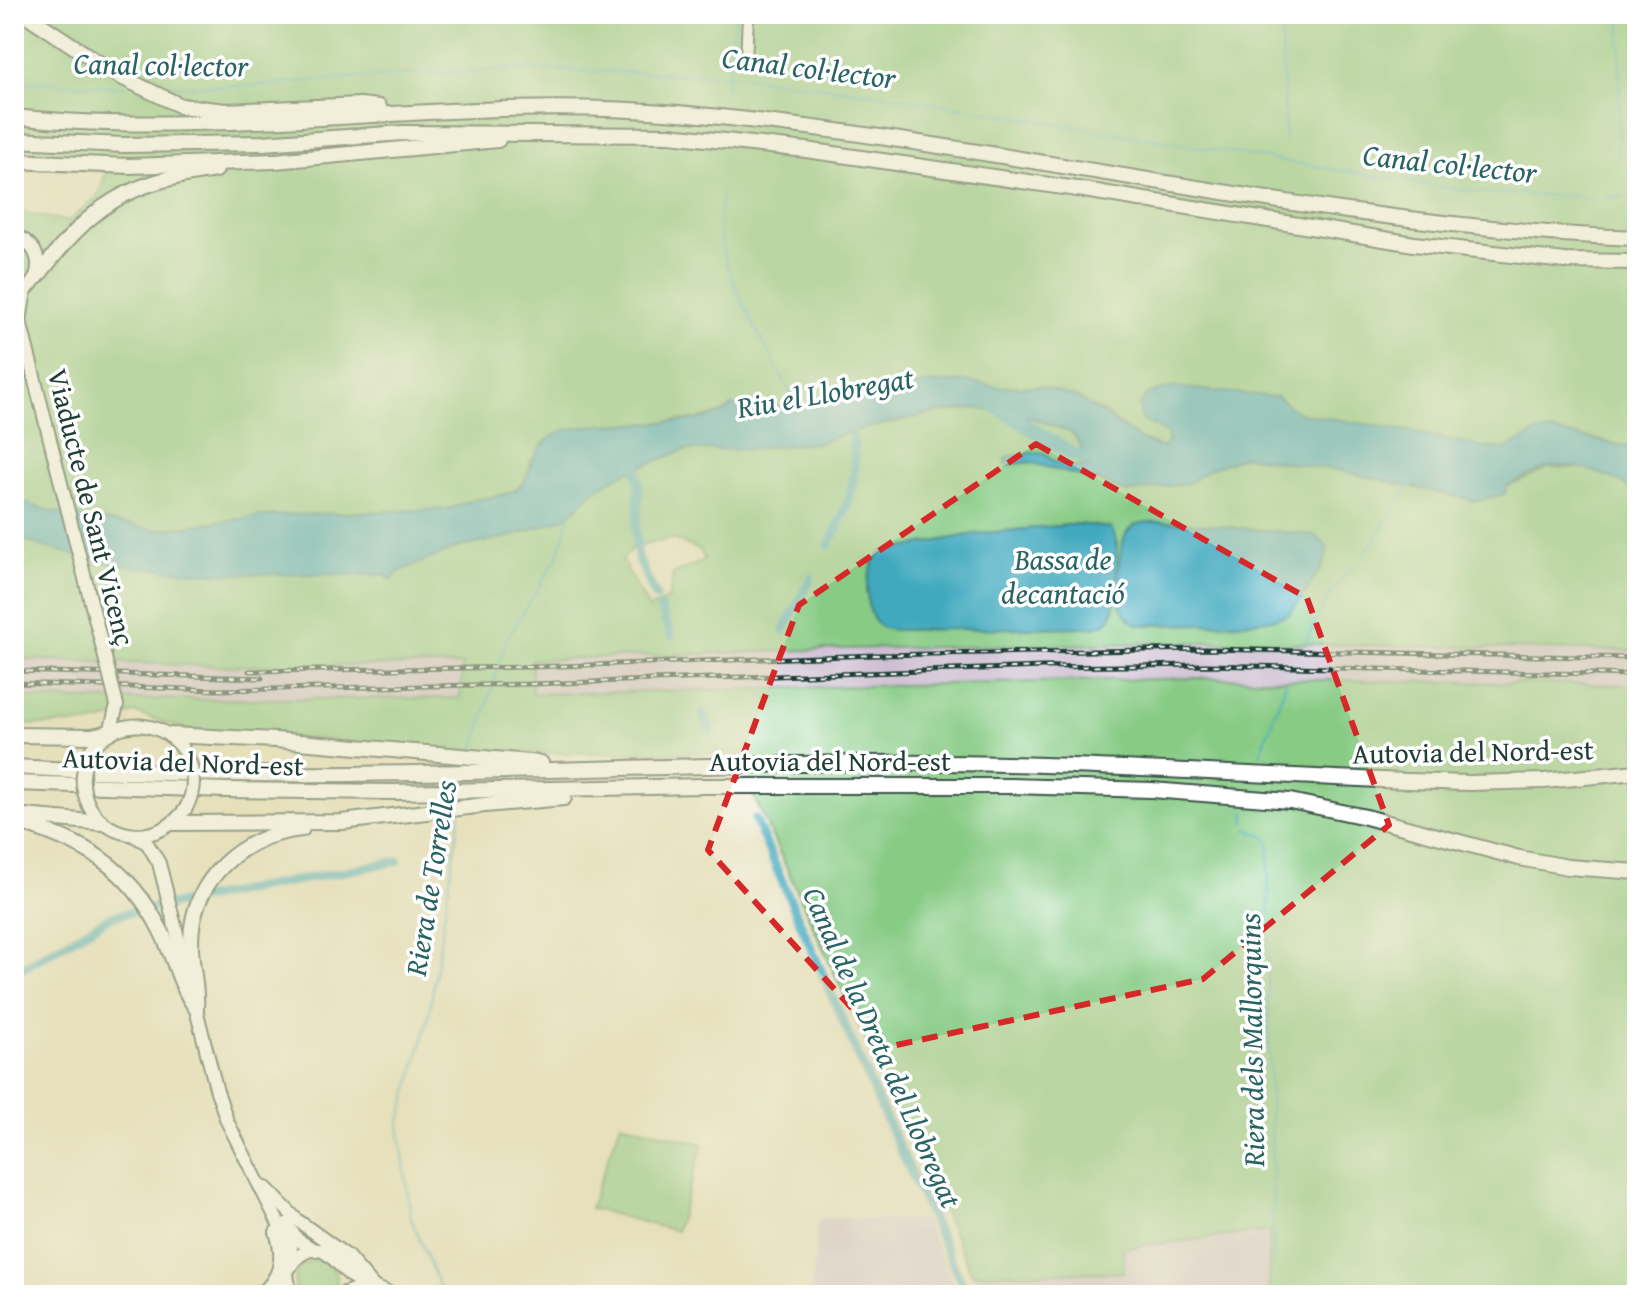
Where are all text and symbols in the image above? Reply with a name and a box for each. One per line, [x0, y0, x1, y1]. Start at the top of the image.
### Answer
water label: Canal col·lector [720, 35, 899, 100]
water label: Canal col·lector [73, 40, 250, 88]
water label: Canal col·lector [1361, 132, 1540, 194]
water label: Riu el Llobregat [732, 355, 917, 429]
street label: Viaducte de Sant Vicenç [38, 364, 146, 650]
water label: Bassa de decantació [1001, 537, 1125, 615]
street label: Autovia del Nord-est [1352, 728, 1594, 774]
street label: Autovia del Nord-est [62, 736, 305, 786]
street label: Autovia del Nord-est [709, 740, 951, 781]
water label: Riera de Torrelles [393, 777, 467, 980]
water label: Canal de la Dreta del Llobregat [792, 880, 974, 1215]
water label: Riera dels Mallorquins [1227, 912, 1275, 1168]

